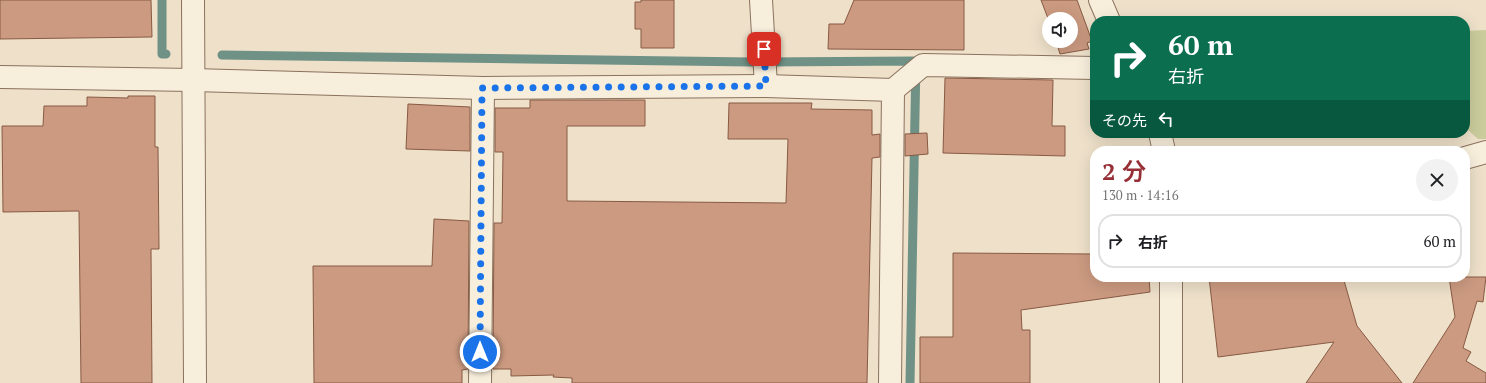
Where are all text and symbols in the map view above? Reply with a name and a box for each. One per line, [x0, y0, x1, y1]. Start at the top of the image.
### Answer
map controls [1042, 12, 1078, 48]
button: sound [1042, 12, 1078, 48]
text: 60 m [1168, 26, 1233, 63]
pin [747, 32, 781, 66]
icon: right [1102, 32, 1154, 84]
icon: arrive [753, 38, 775, 60]
text: 右折 [1168, 64, 1204, 88]
icon: left [1155, 108, 1177, 130]
text: その先 [1102, 110, 1147, 130]
text: 2 分 [1102, 155, 1146, 187]
button: close [1416, 159, 1458, 201]
text: 130 m · 14:16 [1102, 186, 1179, 204]
icon: right [1104, 230, 1126, 252]
text: 60 m [1423, 231, 1456, 251]
text: 右折 [1138, 232, 1168, 252]
position arrow [459, 331, 501, 373]

